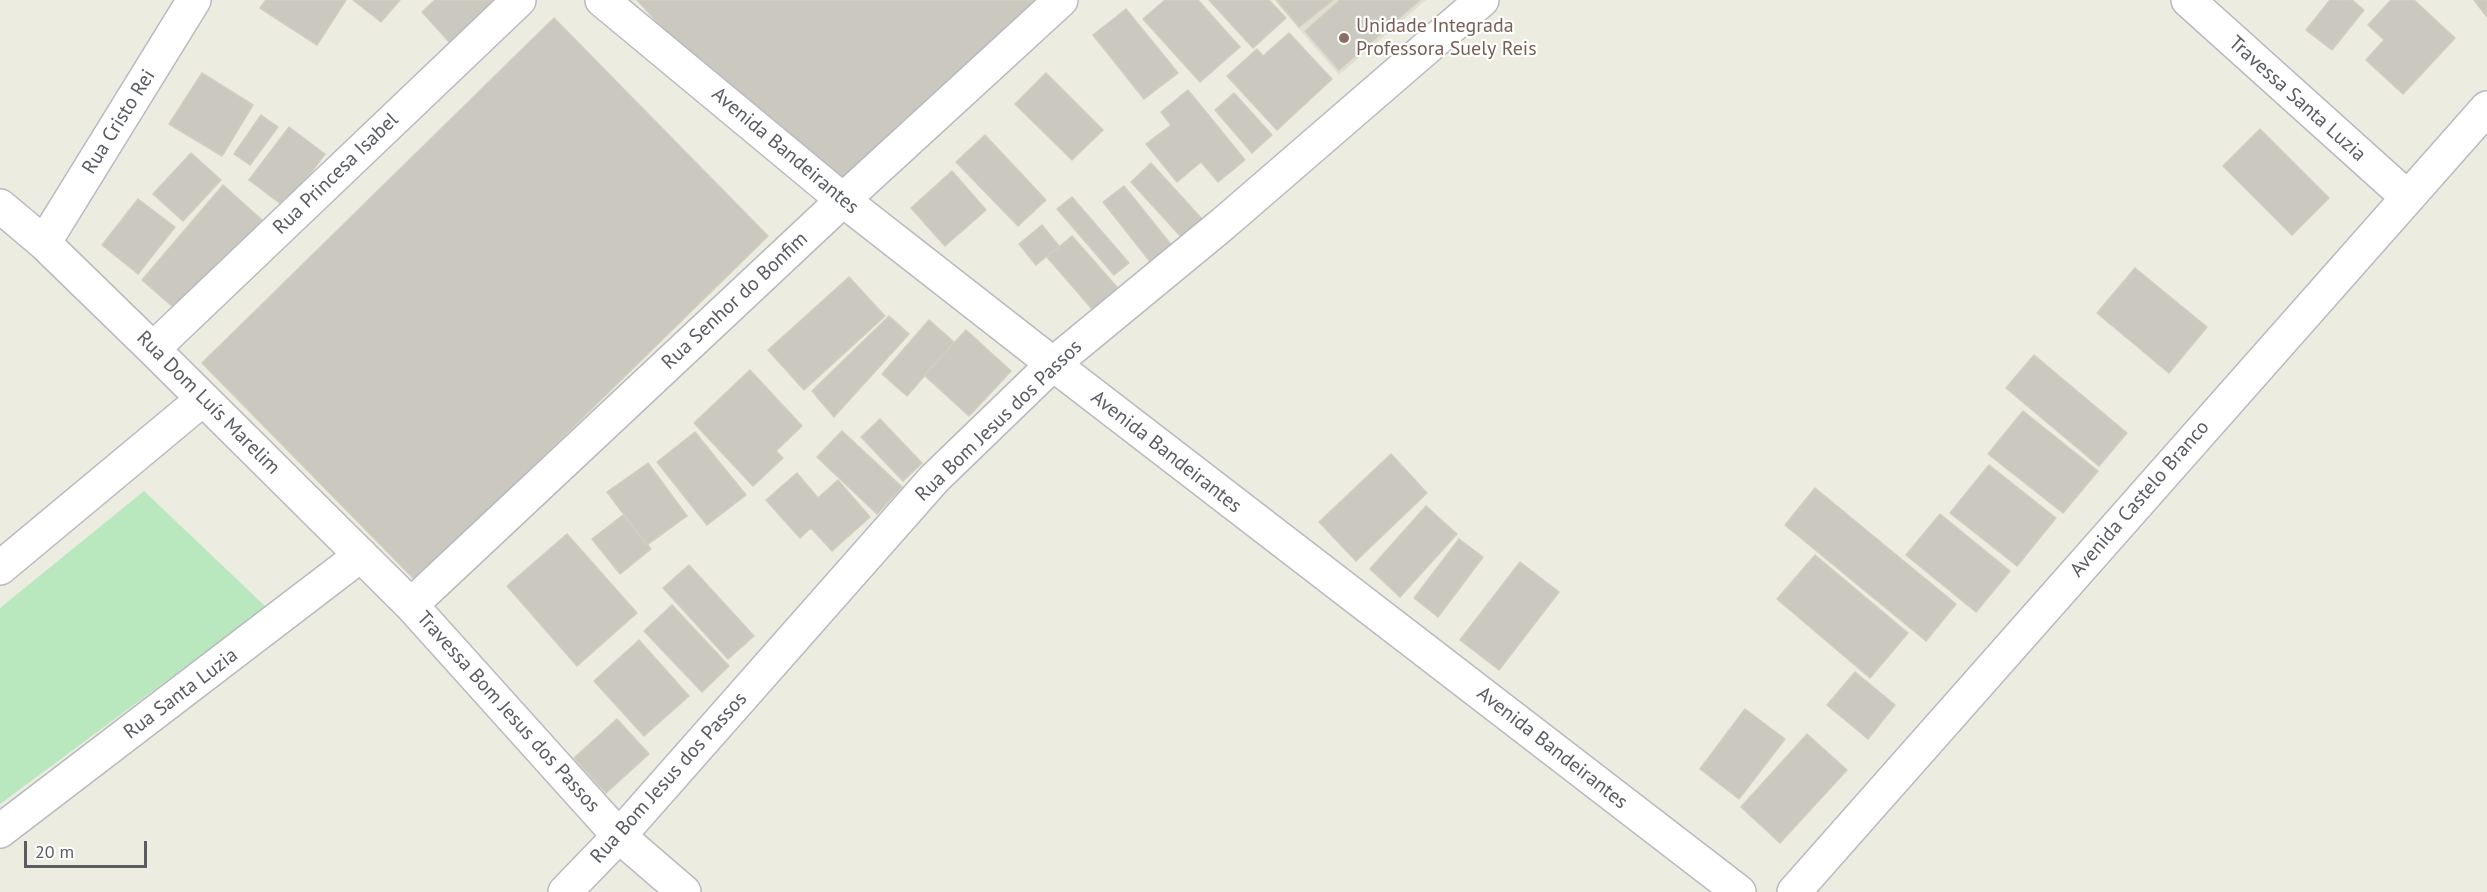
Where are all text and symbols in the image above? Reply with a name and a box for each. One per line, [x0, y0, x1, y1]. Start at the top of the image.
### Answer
place label: Unidade Integrada Professora Suely Reis [1356, 14, 1537, 61]
marker: Unidade Integrada Professora Suely Reis [1337, 31, 1351, 45]
street label: Travessa Santa Luzia [2224, 31, 2370, 167]
street label: Rua Cristo Rei [77, 65, 161, 179]
street label: Avenida Bandeirantes [707, 83, 863, 219]
street label: Rua Princesa Isabel [268, 108, 404, 240]
street label: Rua Senhor do Bonfim [657, 227, 813, 375]
street label: Rua Dom Luís Marelim [131, 326, 285, 480]
street label: Rua Bom Jesus dos Passos [911, 335, 1087, 507]
street label: Avenida Bandeirantes [1086, 386, 1246, 518]
street label: Avenida Castelo Branco [2065, 416, 2215, 582]
street label: Travessa Bom Jesus dos Passos [411, 607, 605, 817]
street label: Rua Santa Luzia [119, 643, 243, 745]
street label: Avenida Bandeirantes [1472, 682, 1632, 814]
street label: Rua Bom Jesus dos Passos [586, 687, 752, 869]
scale bar [27, 829, 150, 867]
text: 20 m [35, 840, 74, 863]

